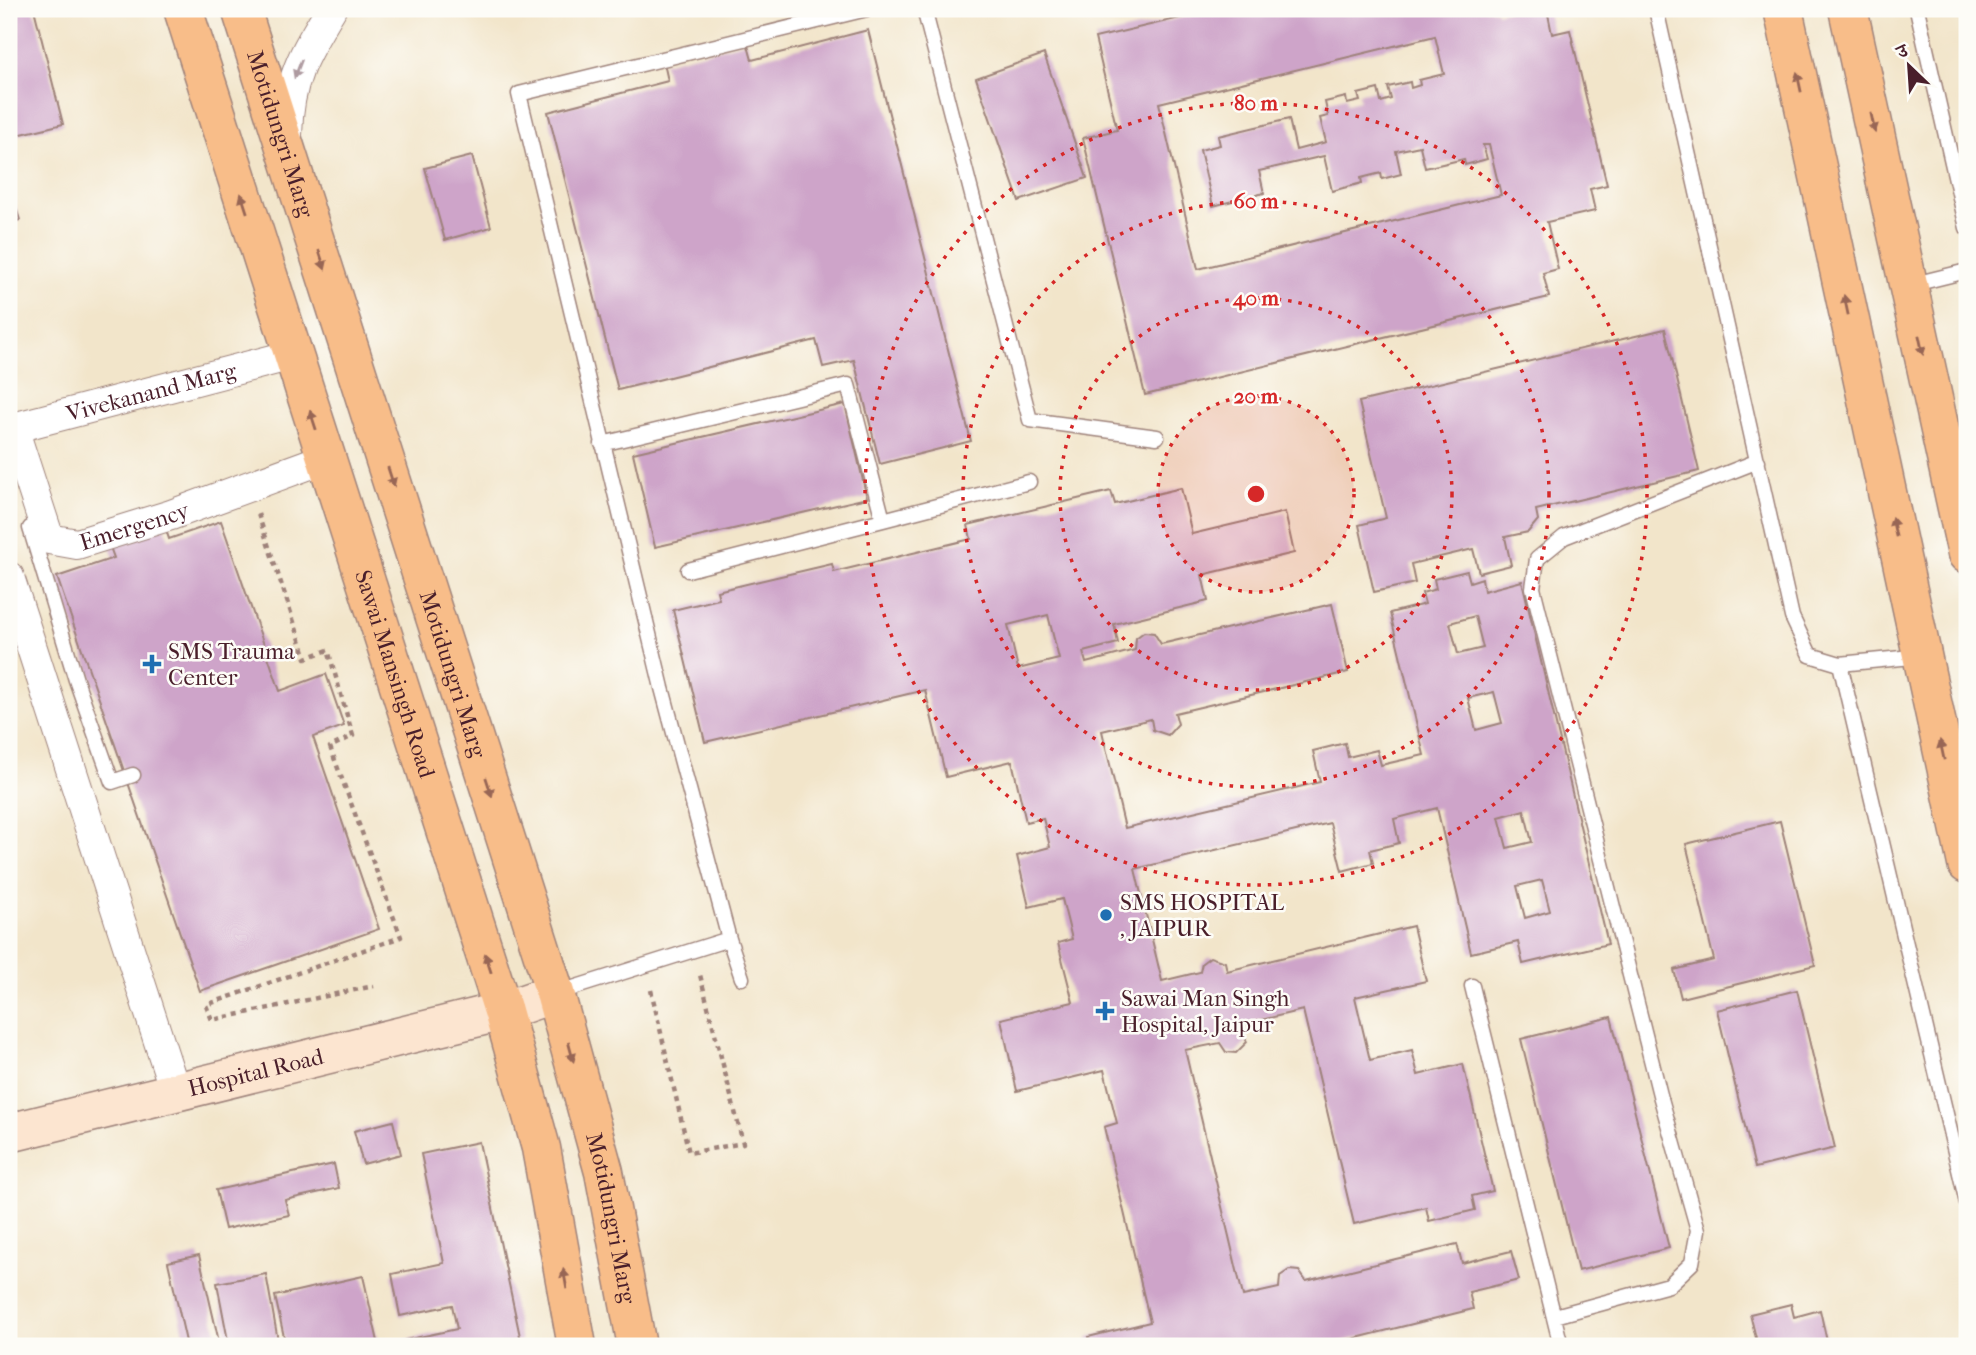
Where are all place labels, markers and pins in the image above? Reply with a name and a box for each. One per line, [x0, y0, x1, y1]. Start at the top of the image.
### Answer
centre of rings [1244, 482, 1268, 506]
place label: SMS Trauma Center [168, 638, 295, 691]
marker: SMS Trauma Center [142, 654, 162, 674]
place label: SMS HOSPITAL , JAIPUR [1120, 889, 1284, 942]
marker: SMS HOSPITAL , JAIPUR [1098, 907, 1114, 923]
place label: Sawai Man Singh Hospital, Jaipur [1121, 985, 1289, 1038]
marker: Sawai Man Singh Hospital, Jaipur [1095, 1001, 1115, 1021]

